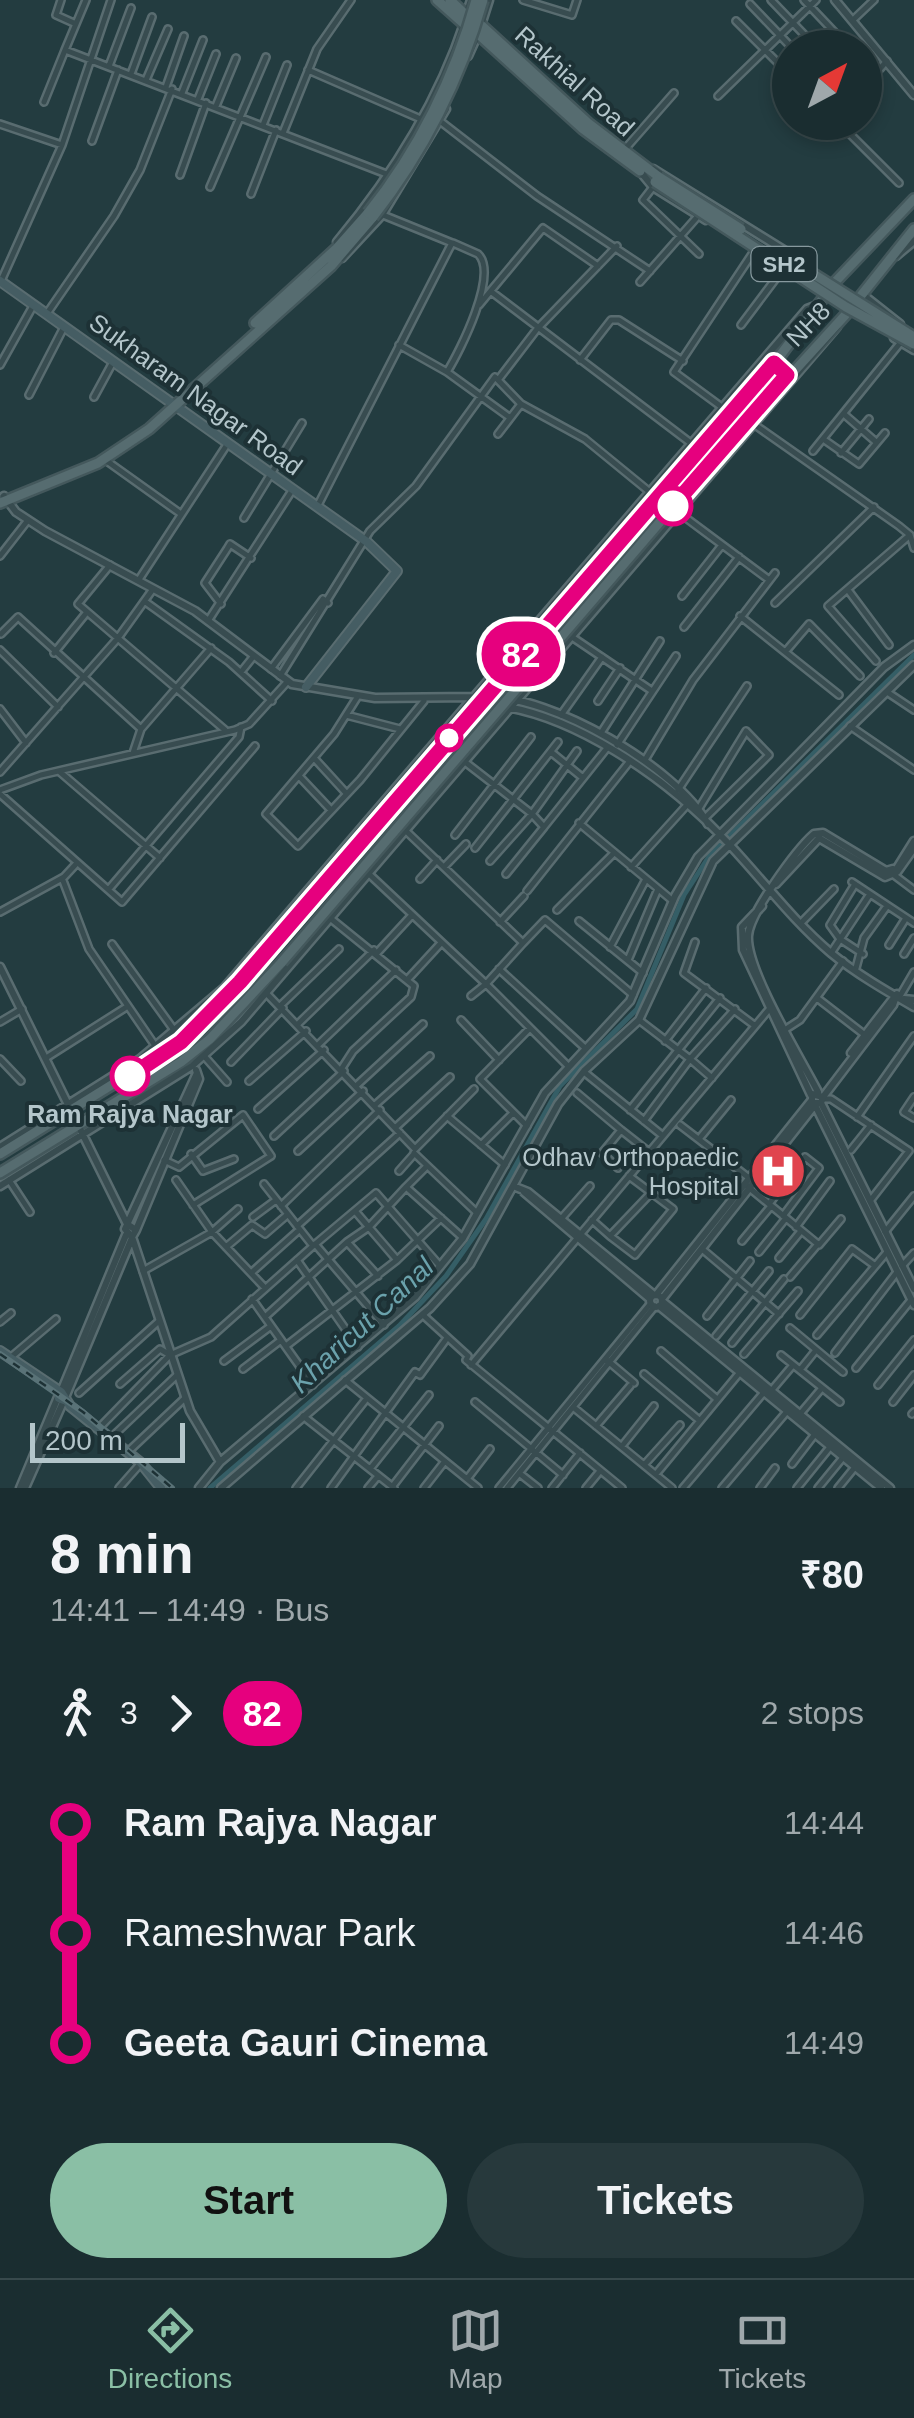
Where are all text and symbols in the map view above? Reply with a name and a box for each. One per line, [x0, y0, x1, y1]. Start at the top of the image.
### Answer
street label: Rakhial Road [510, 20, 640, 142]
north arrow [772, 30, 882, 140]
map controls [772, 30, 882, 140]
road number: SH2 [752, 247, 816, 281]
street label: NH8 [781, 296, 835, 352]
street label: Sukharam Nagar Road [84, 308, 308, 480]
unlabelled marker [654, 487, 692, 525]
line badge: 82 [476, 622, 566, 686]
text: 82 [502, 635, 540, 674]
unlabelled marker [436, 725, 462, 751]
marker: Ram Rajya Nagar [111, 1057, 149, 1095]
place label: Ram Rajya Nagar [27, 1100, 233, 1128]
hospital icon: Odhav Orthopaedic Hospital [748, 1141, 808, 1201]
place label: Odhav Orthopaedic Hospital [522, 1143, 739, 1200]
water label: Kharicut Canal [284, 1251, 440, 1399]
scale bar [30, 1418, 185, 1462]
text: 200 m [45, 1425, 123, 1456]
text: 8 min [50, 1523, 194, 1585]
text: ₹80 [800, 1554, 864, 1596]
text: 14:41 – 14:49 · Bus [50, 1592, 329, 1628]
icon: walk [50, 1686, 105, 1741]
icon: forward [153, 1686, 208, 1741]
text: 82 [243, 1694, 282, 1733]
text: 3 [120, 1695, 138, 1731]
text: 2 stops [761, 1695, 864, 1731]
text: Ram Rajya Nagar [124, 1802, 437, 1844]
text: 14:44 [784, 1805, 864, 1841]
text: Rameshwar Park [124, 1912, 415, 1954]
text: 14:46 [784, 1915, 864, 1951]
text: Geeta Gauri Cinema [124, 2022, 487, 2064]
text: 14:49 [784, 2025, 864, 2061]
button: Start [50, 2143, 447, 2258]
button: Tickets [467, 2143, 864, 2258]
tab: Directions [108, 2303, 232, 2395]
tab: Map [448, 2303, 503, 2395]
tab: Tickets [719, 2303, 806, 2395]

